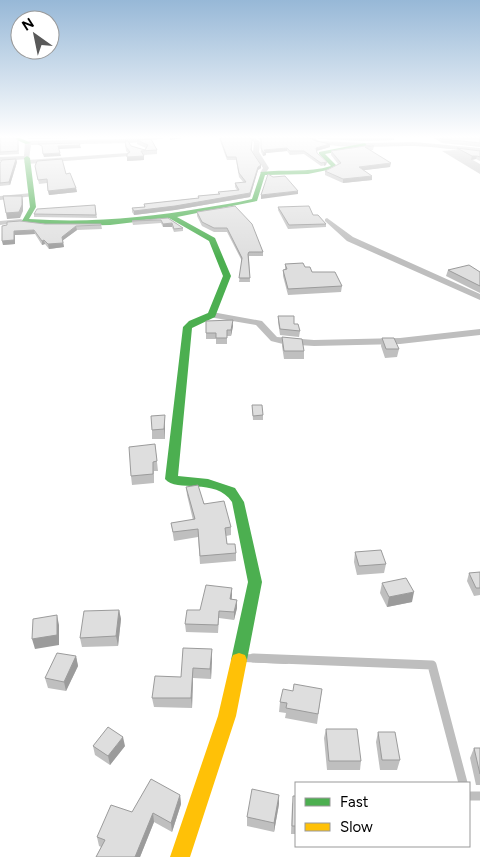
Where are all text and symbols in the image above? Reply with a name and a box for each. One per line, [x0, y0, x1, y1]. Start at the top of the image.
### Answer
north arrow [10, 10, 60, 60]
text: N [19, 14, 37, 35]
legend [295, 782, 470, 847]
text: Fast [340, 793, 369, 811]
text: Slow [340, 818, 373, 836]

